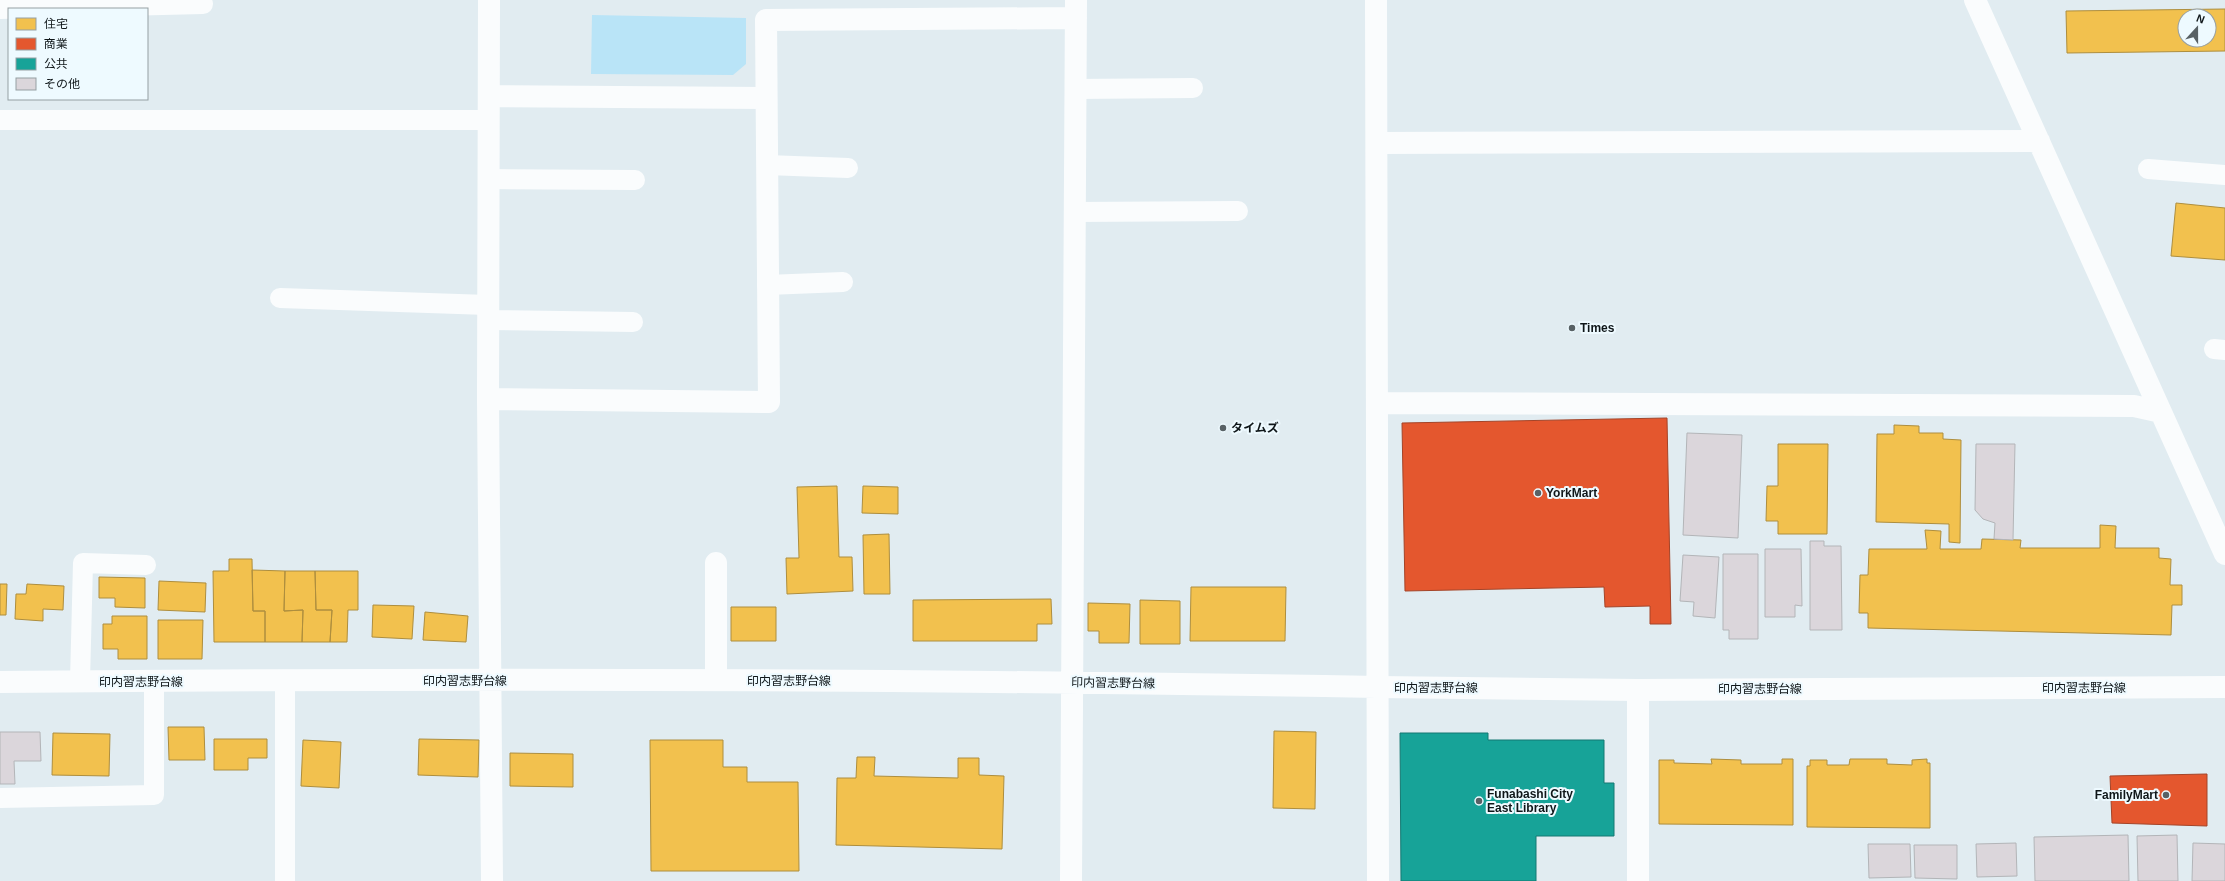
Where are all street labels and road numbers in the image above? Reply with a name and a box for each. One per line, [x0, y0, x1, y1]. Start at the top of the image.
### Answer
street label: 印内習志野台線 [423, 674, 507, 688]
street label: 印内習志野台線 [747, 674, 831, 688]
street label: 印内習志野台線 [99, 675, 183, 689]
street label: 印内習志野台線 [1071, 675, 1155, 691]
street label: 印内習志野台線 [1394, 681, 1478, 695]
street label: 印内習志野台線 [2042, 681, 2126, 695]
street label: 印内習志野台線 [1718, 682, 1802, 696]

